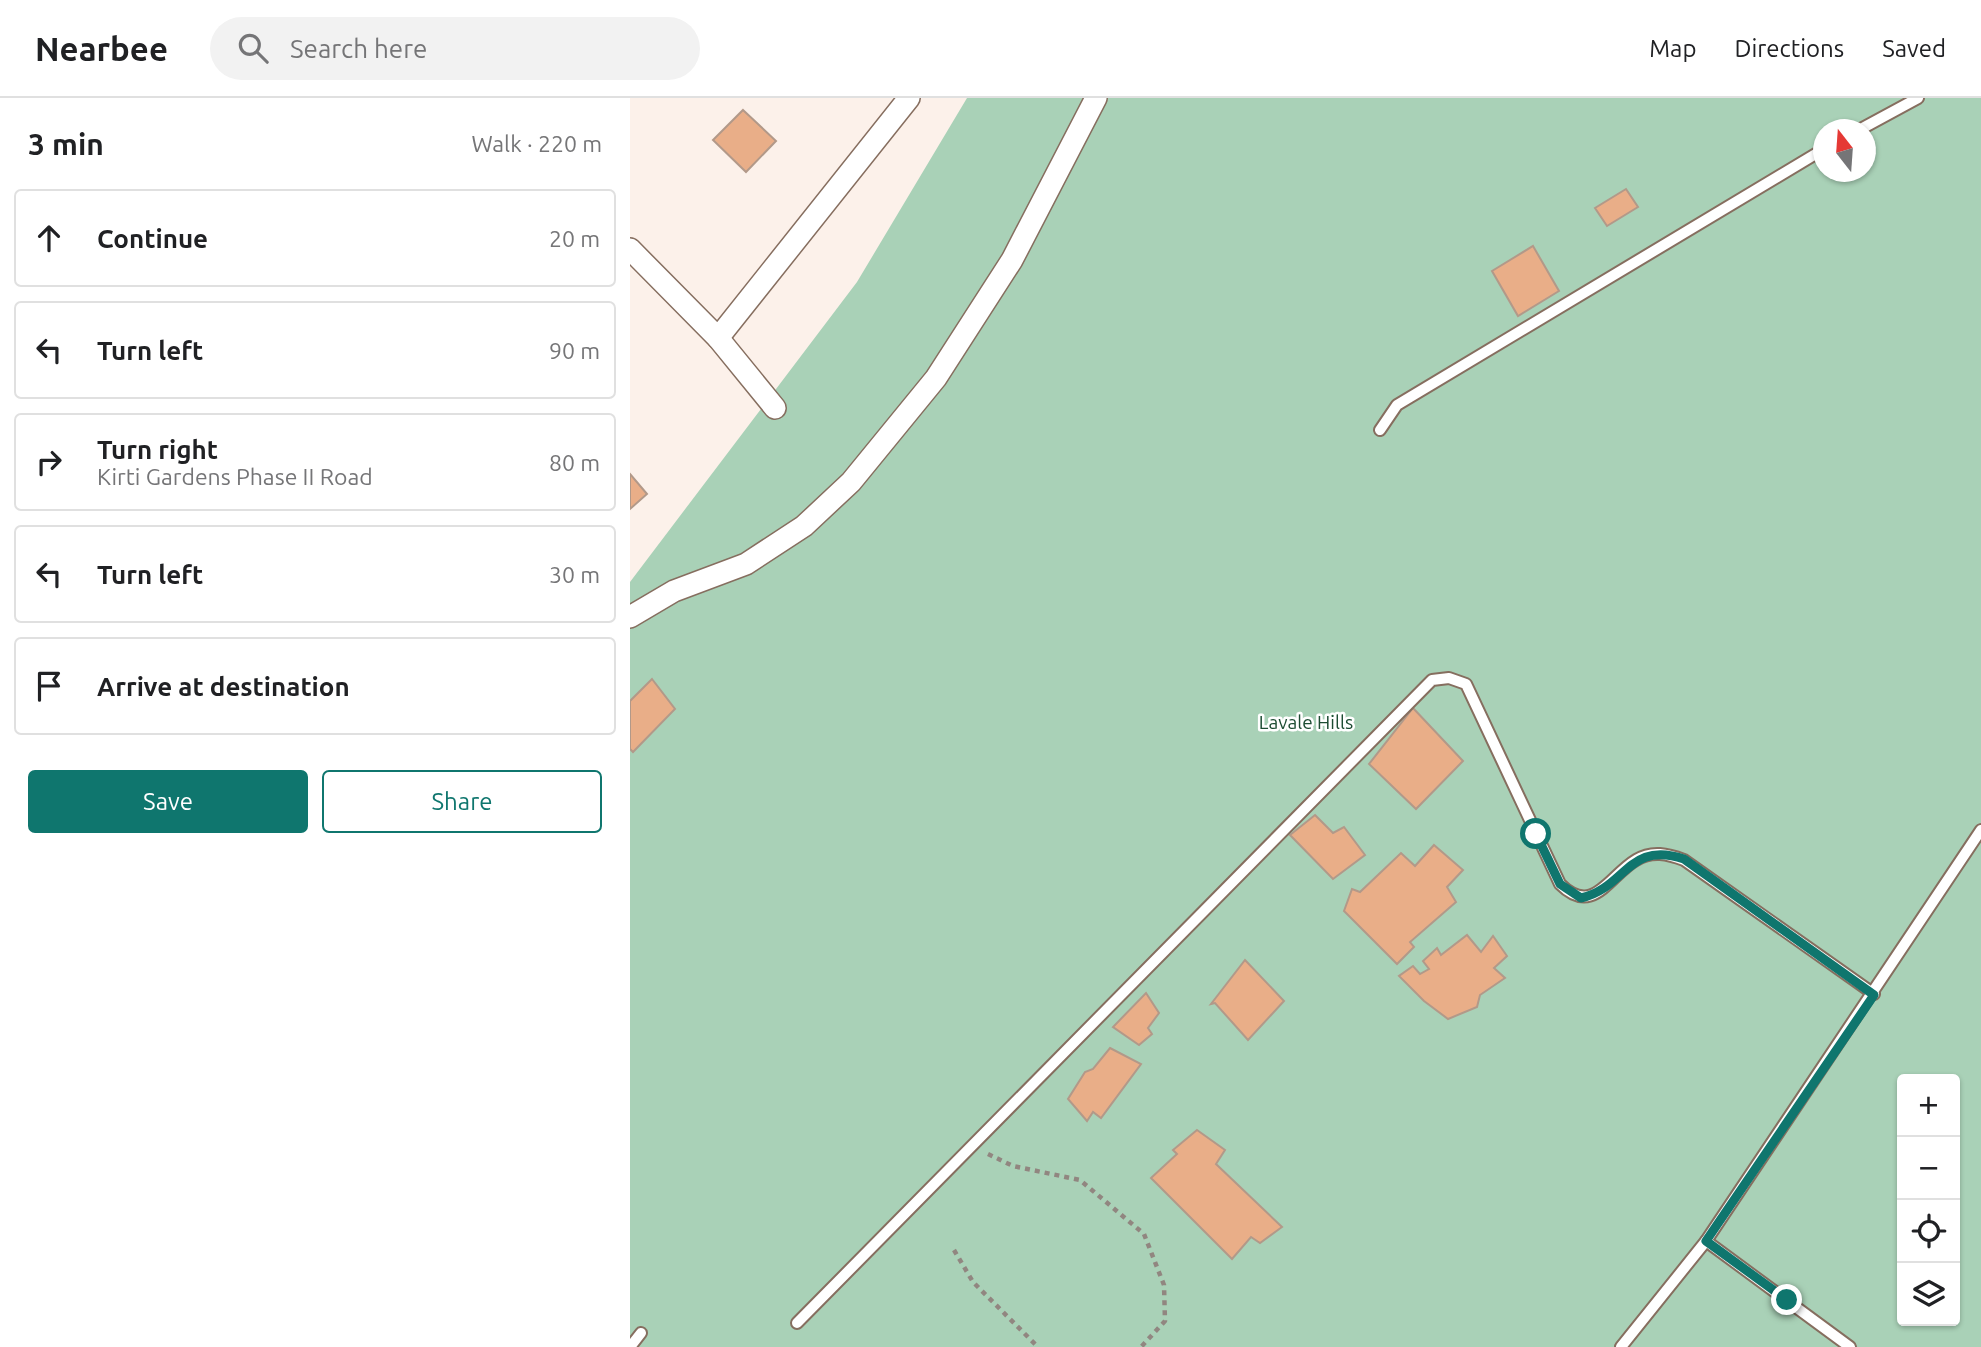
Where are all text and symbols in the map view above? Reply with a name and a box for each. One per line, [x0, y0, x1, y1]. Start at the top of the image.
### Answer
search box [210, 17, 700, 80]
icon: search [234, 29, 272, 67]
text: Nearbee [35, 30, 168, 67]
text: Search here [290, 34, 427, 63]
text: Map [1649, 35, 1696, 62]
text: Directions [1734, 35, 1844, 62]
text: Saved [1882, 35, 1946, 62]
north arrow [1813, 119, 1876, 182]
text: 3 min [28, 127, 104, 161]
text: Walk · 220 m [471, 131, 602, 156]
icon: ahead [30, 219, 68, 257]
text: Continue [97, 224, 208, 253]
text: 20 m [549, 226, 600, 251]
icon: left [30, 331, 68, 369]
text: Turn left [97, 336, 203, 365]
text: 90 m [549, 338, 600, 363]
text: Turn right [97, 435, 218, 464]
icon: right [30, 443, 68, 481]
text: 80 m [549, 450, 600, 475]
text: Kirti Gardens Phase II Road [97, 464, 373, 489]
icon: left [30, 555, 68, 593]
text: Turn left [97, 560, 203, 589]
text: 30 m [549, 562, 600, 587]
icon: arrive [30, 667, 68, 705]
text: Arrive at destination [97, 672, 350, 701]
park label: Lavale Hills [1259, 711, 1353, 733]
button: Save [28, 770, 308, 833]
button: Share [322, 770, 602, 833]
route start [1520, 818, 1551, 849]
map controls [1897, 1074, 1960, 1326]
button: + [1897, 1074, 1960, 1137]
button: − [1897, 1137, 1960, 1200]
button: locate [1897, 1200, 1960, 1263]
button: layers [1897, 1263, 1960, 1326]
route end [1771, 1284, 1802, 1315]

